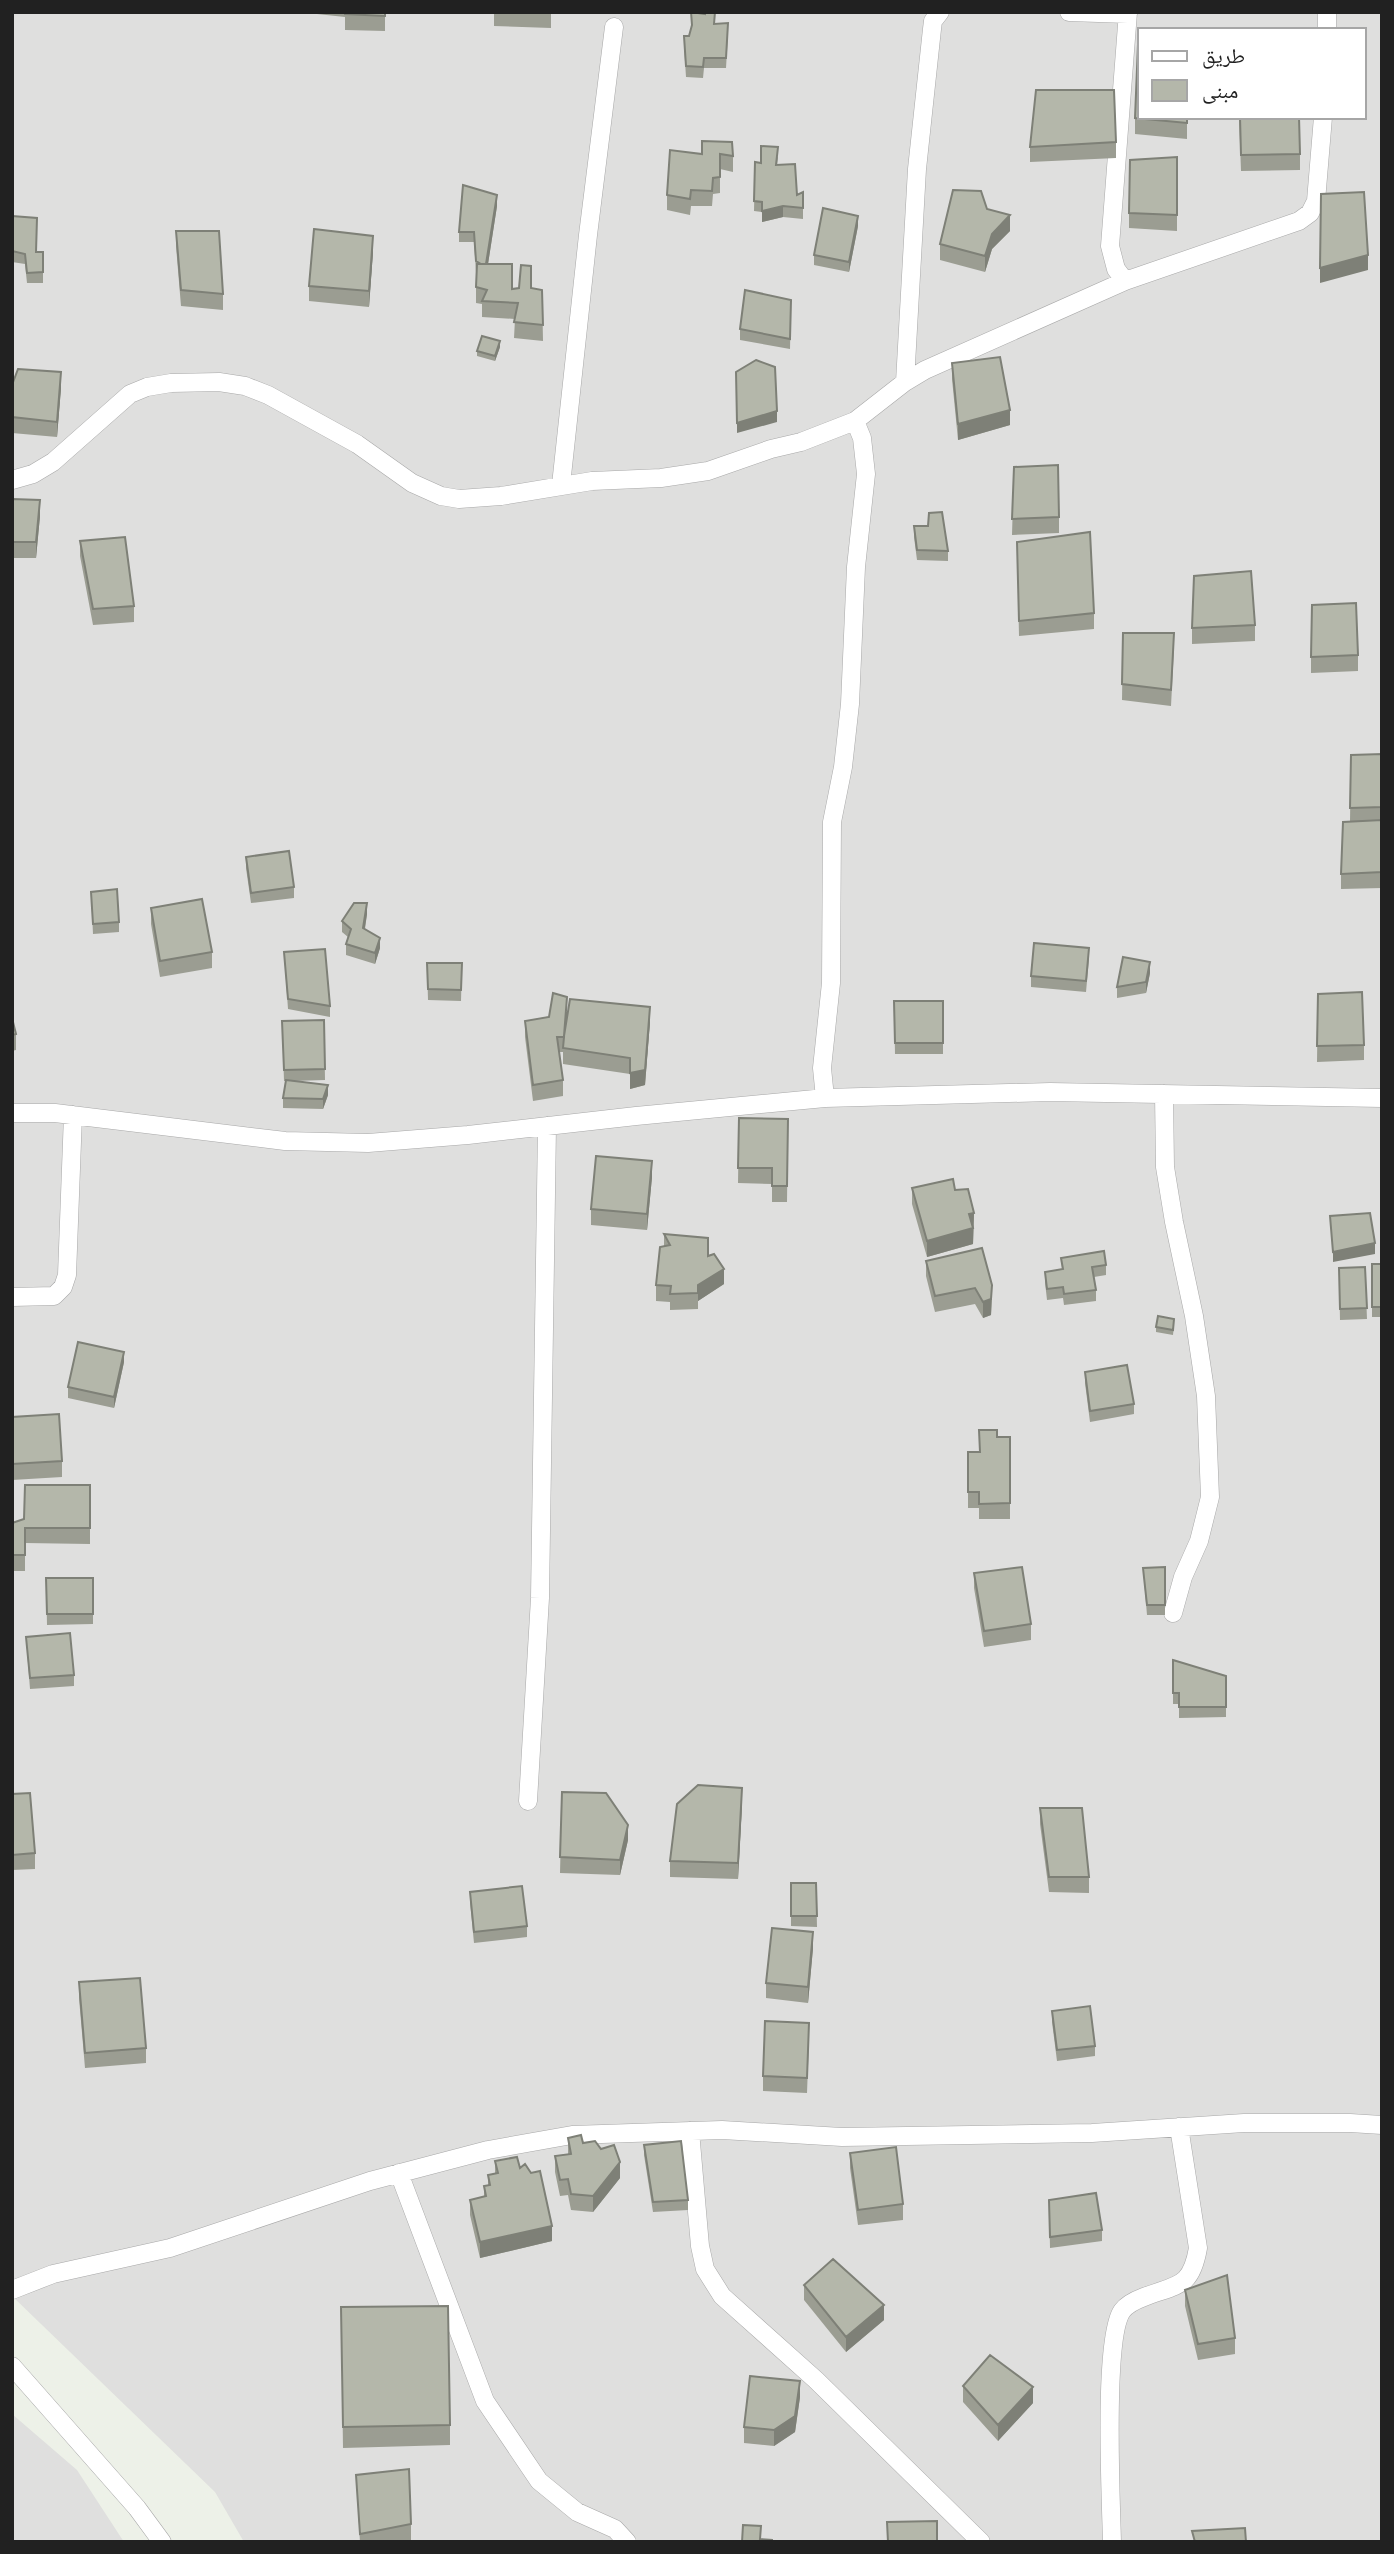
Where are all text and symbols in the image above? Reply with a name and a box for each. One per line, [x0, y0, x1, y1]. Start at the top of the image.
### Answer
legend [1138, 28, 1366, 119]
text: طريق [1202, 43, 1245, 69]
text: مبنى [1202, 78, 1238, 104]

